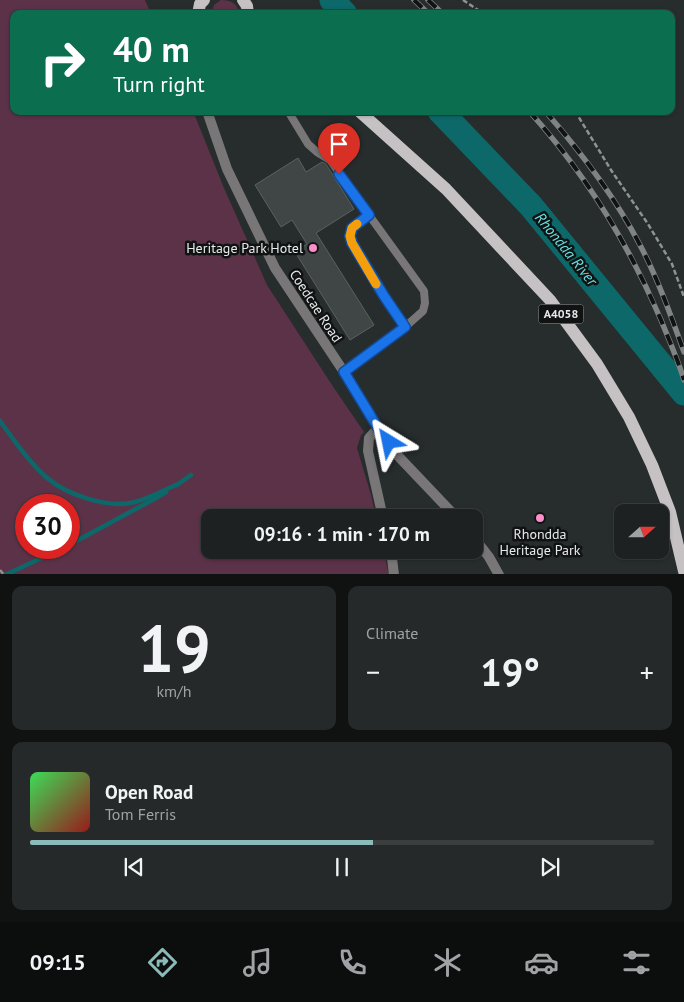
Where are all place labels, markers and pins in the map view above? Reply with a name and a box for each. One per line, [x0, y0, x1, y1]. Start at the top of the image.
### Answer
pin [318, 123, 360, 174]
place label: Heritage Park Hotel [186, 239, 303, 257]
marker: Heritage Park Hotel [307, 242, 319, 254]
marker: Rhondda Heritage Park [534, 512, 546, 524]
place label: Rhondda Heritage Park [500, 525, 581, 559]

